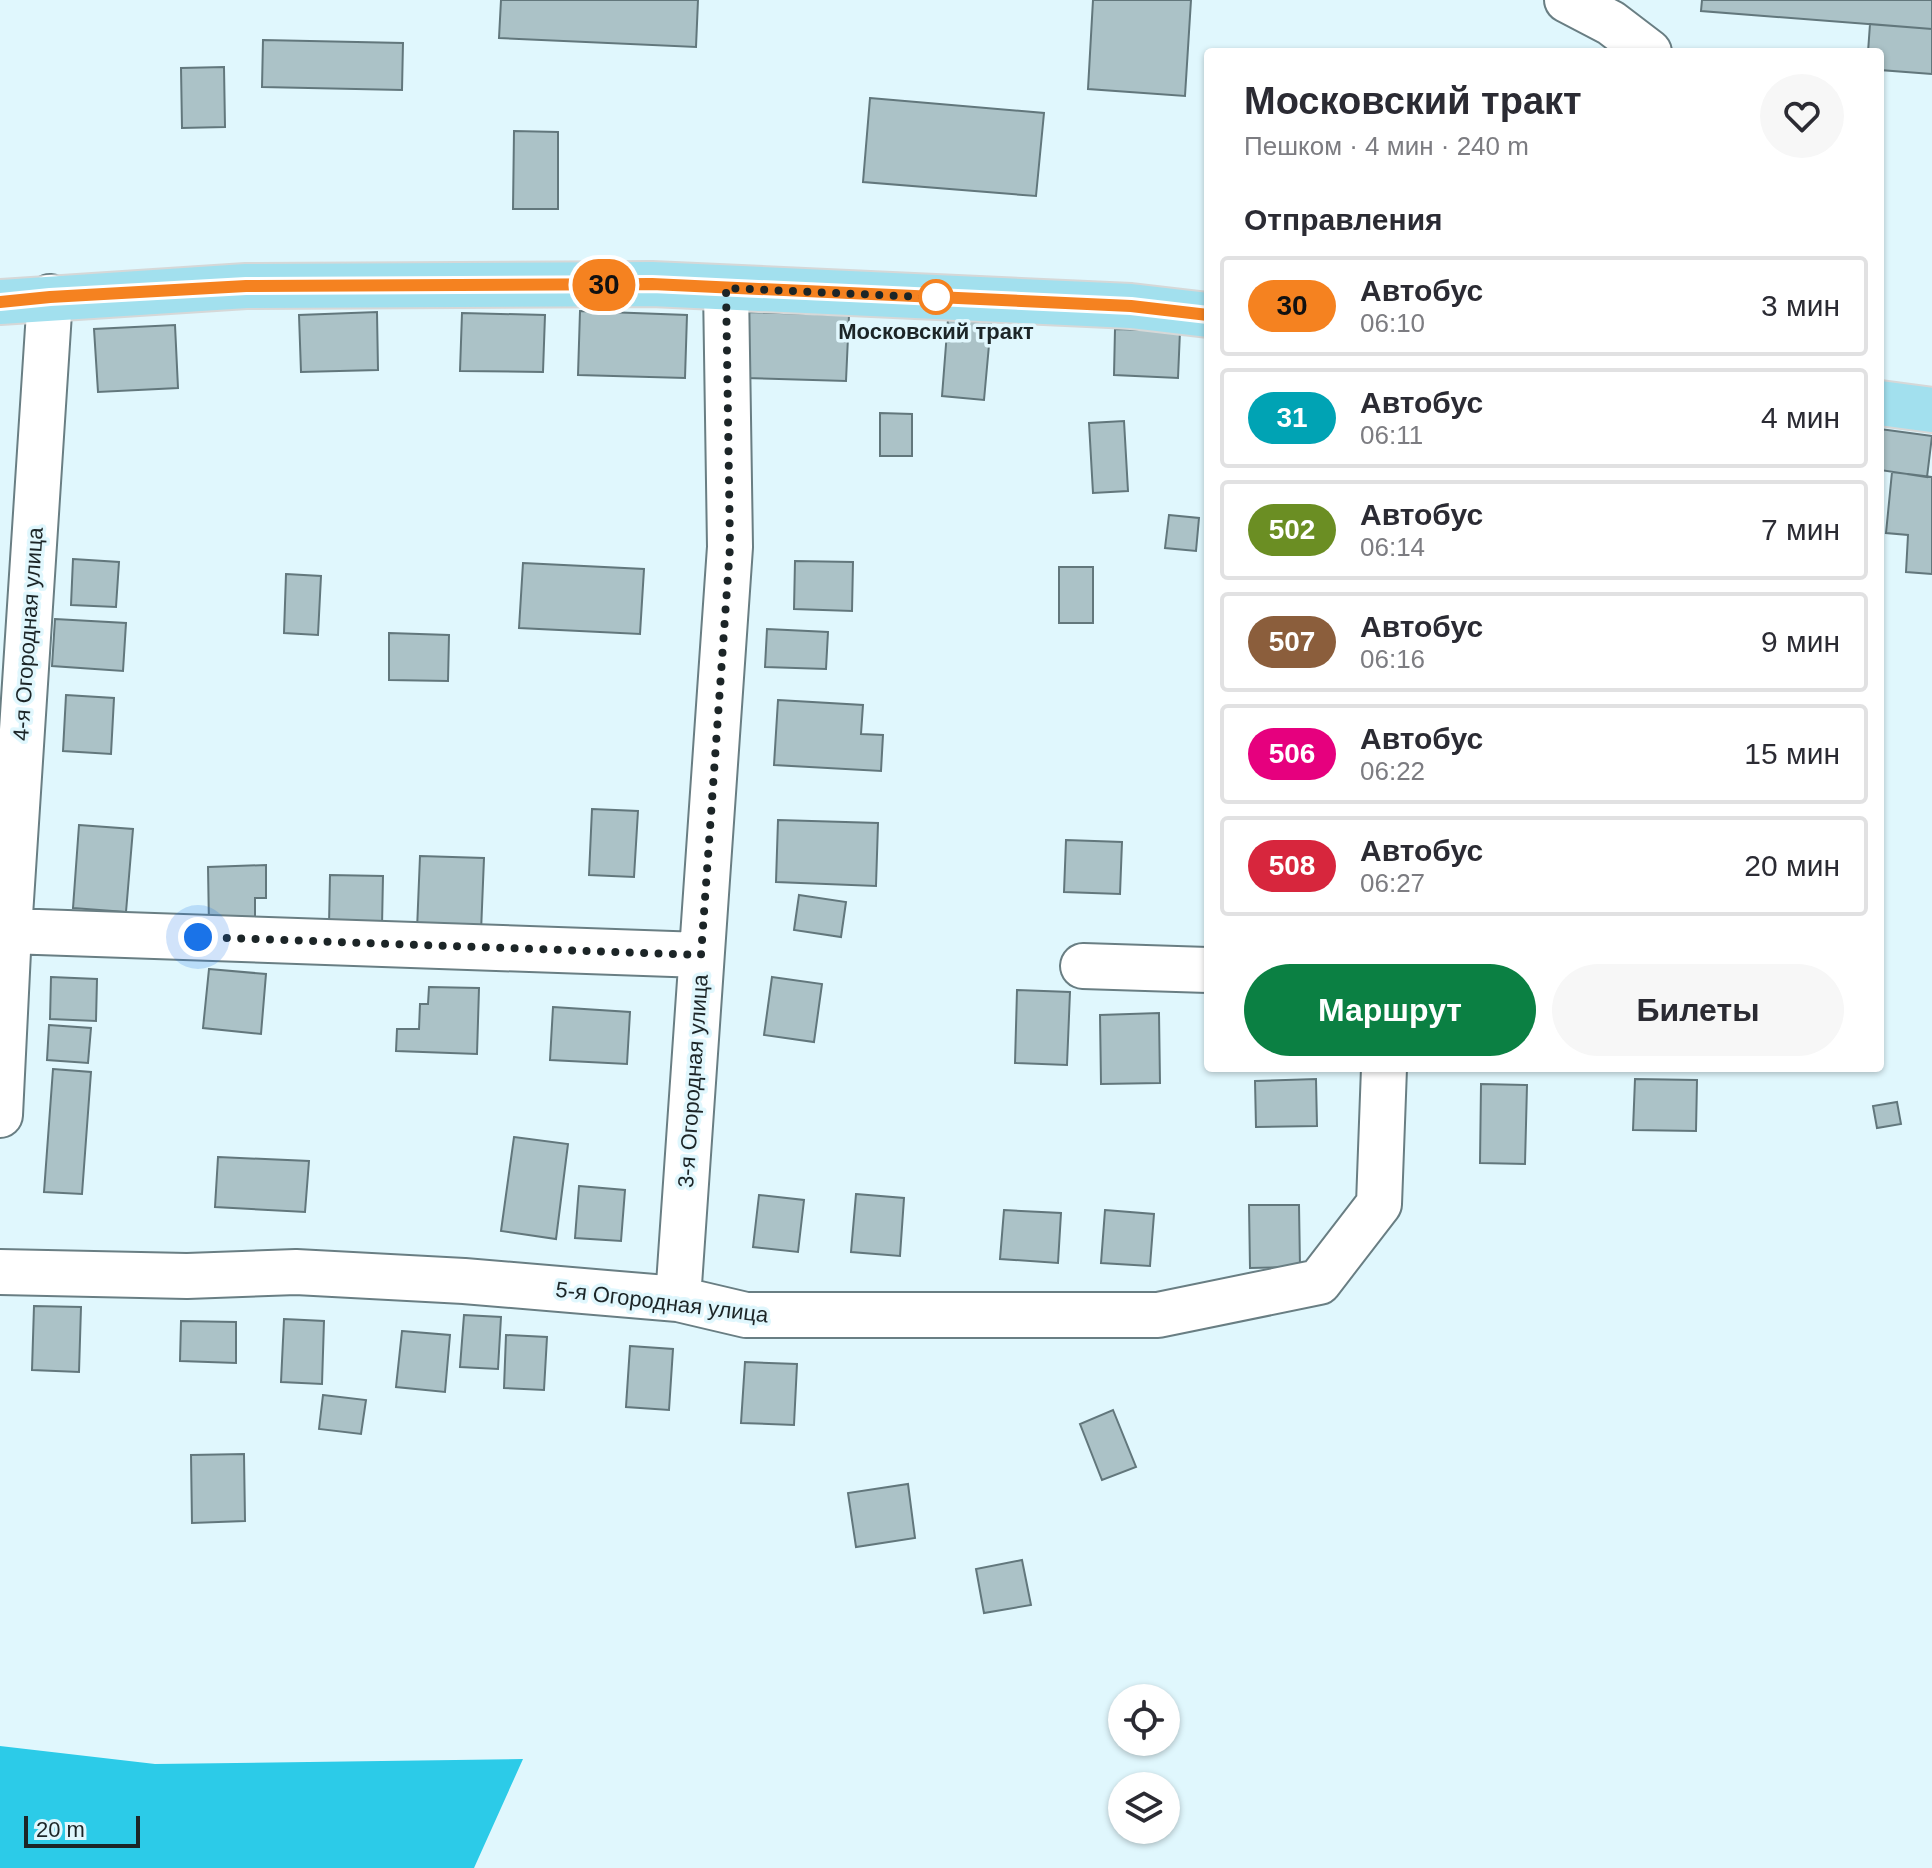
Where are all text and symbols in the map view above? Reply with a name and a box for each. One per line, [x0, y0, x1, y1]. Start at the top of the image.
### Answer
button: heart [1760, 74, 1844, 158]
text: Московский тракт [1244, 80, 1582, 122]
text: Пешком · 4 мин · 240 m [1244, 131, 1529, 161]
text: Отправления [1244, 203, 1443, 236]
line badge: 30 [568, 259, 640, 311]
text: 30 [588, 269, 620, 300]
text: Автобус [1360, 274, 1483, 307]
marker: Московский тракт [919, 280, 953, 314]
text: 3 мин [1761, 289, 1840, 322]
text: 30 [1276, 290, 1308, 321]
text: 06:10 [1360, 308, 1425, 338]
place label: Московский тракт [838, 319, 1034, 344]
text: Автобус [1360, 386, 1483, 419]
text: 4 мин [1761, 401, 1840, 434]
text: 31 [1276, 402, 1308, 433]
text: 06:11 [1360, 420, 1423, 450]
text: Автобус [1360, 498, 1483, 531]
text: 7 мин [1761, 513, 1840, 546]
text: 502 [1269, 514, 1315, 545]
street label: 4-я Огородная улица [8, 526, 48, 742]
text: 06:14 [1360, 532, 1425, 562]
text: Автобус [1360, 610, 1483, 643]
text: 9 мин [1761, 625, 1840, 658]
text: 507 [1269, 626, 1315, 657]
text: 06:16 [1360, 644, 1425, 674]
text: Автобус [1360, 722, 1483, 755]
text: 15 мин [1744, 737, 1840, 770]
text: 506 [1269, 738, 1315, 769]
text: 06:22 [1360, 756, 1425, 786]
text: Автобус [1360, 834, 1483, 867]
text: 20 мин [1744, 849, 1840, 882]
text: 508 [1269, 850, 1315, 881]
text: 06:27 [1360, 868, 1425, 898]
your location [178, 917, 218, 957]
button: Маршрут [1244, 964, 1536, 1056]
button: Билеты [1552, 964, 1844, 1056]
street label: 3-я Огородная улица [673, 973, 713, 1189]
street label: 5-я Огородная улица [554, 1277, 771, 1328]
map controls [1108, 1684, 1180, 1844]
button: locate [1108, 1684, 1180, 1756]
button: layers [1108, 1772, 1180, 1844]
scale bar [24, 1812, 140, 1848]
text: 20 m [36, 1817, 85, 1842]

